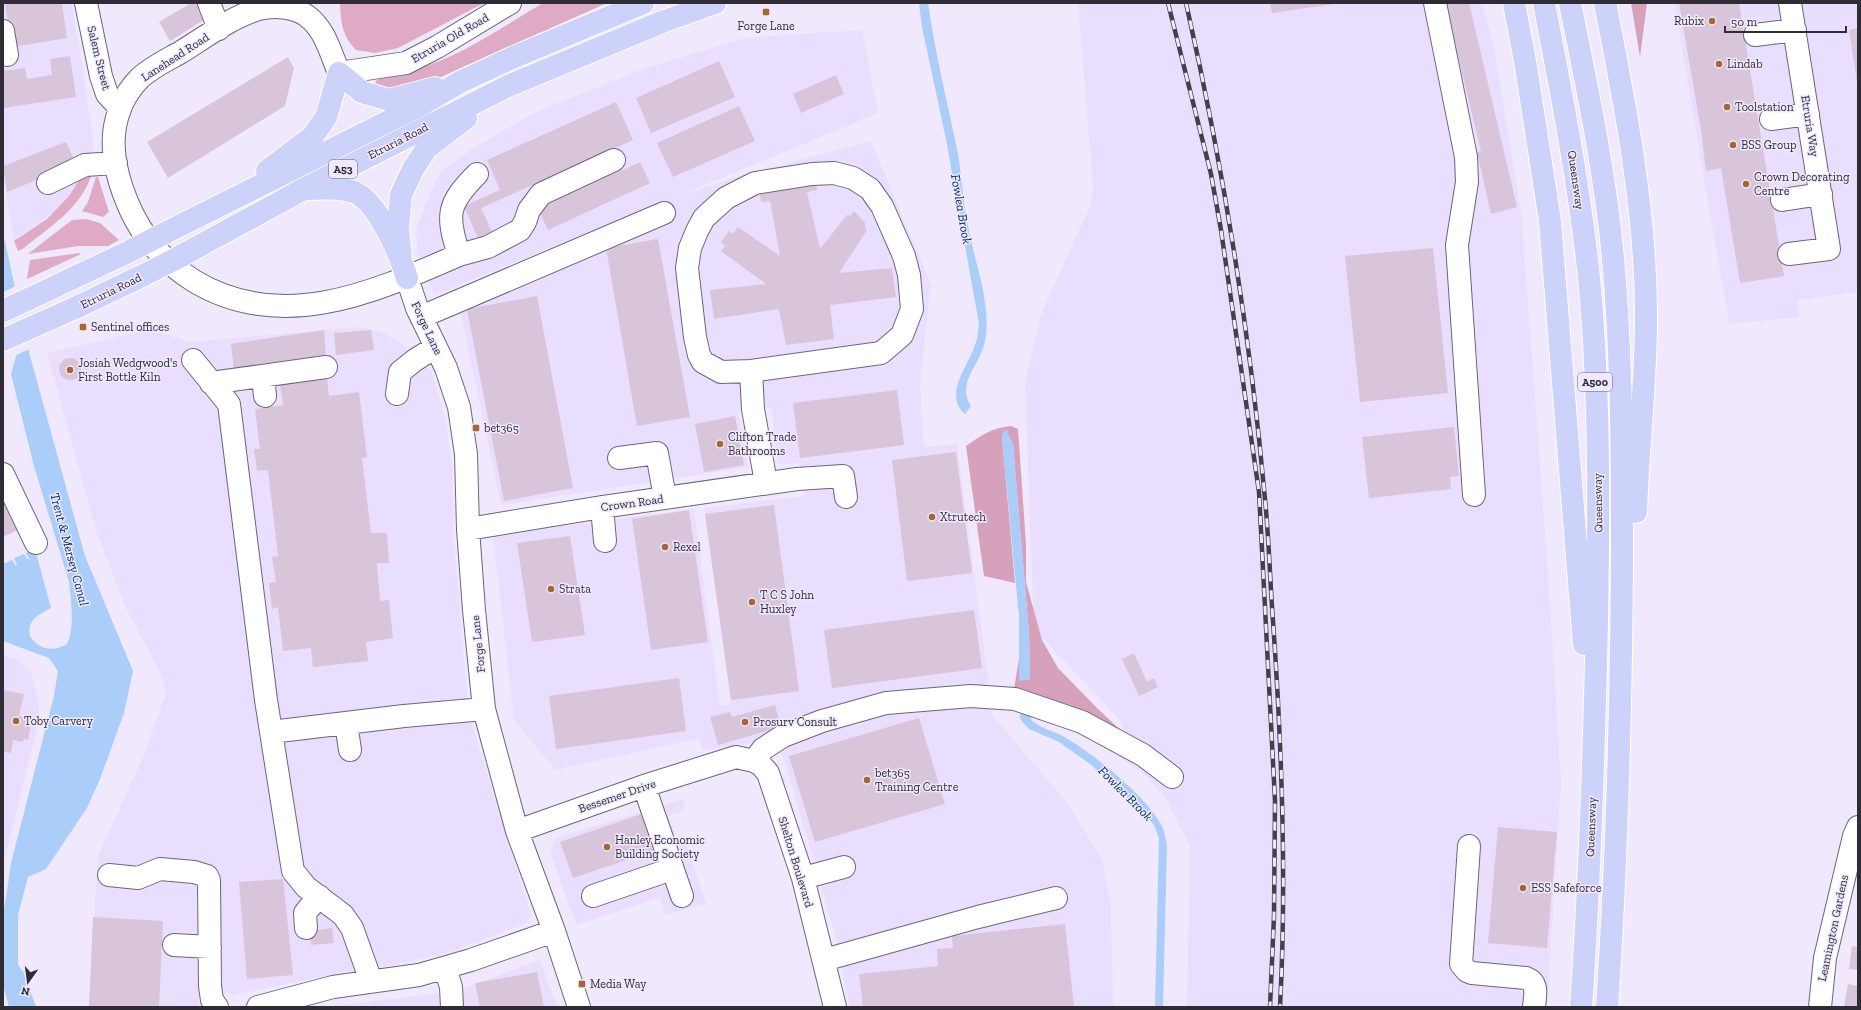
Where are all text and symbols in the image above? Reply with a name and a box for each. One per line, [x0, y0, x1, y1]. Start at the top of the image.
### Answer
marker: Forge Lane [761, 7, 771, 17]
scale bar [1725, 8, 1846, 34]
street label: Etruria Old Road [409, 10, 492, 66]
place label: Rubix [1674, 14, 1704, 28]
text: 50 m [1731, 15, 1758, 29]
marker: Rubix [1707, 16, 1717, 26]
place label: Forge Lane [737, 19, 795, 33]
street label: Salem Street [84, 24, 114, 92]
street label: Lanehead Road [138, 30, 212, 84]
place label: Lindab [1727, 57, 1763, 71]
marker: Lindab [1714, 59, 1724, 69]
street label: Etruria Way [1798, 94, 1822, 159]
place label: Toolstation [1735, 100, 1794, 114]
marker: Toolstation [1722, 102, 1732, 112]
street label: Etruria Road [365, 120, 431, 162]
place label: BSS Group [1741, 138, 1797, 152]
marker: BSS Group [1728, 140, 1738, 150]
street label: Queensway [1565, 149, 1587, 211]
road number: A53 [329, 160, 357, 178]
place label: Crown Decorating Centre [1754, 170, 1850, 198]
water label: Fowlea Brook [948, 173, 975, 245]
marker: Crown Decorating Centre [1741, 179, 1751, 189]
street label: Etruria Road [78, 270, 144, 312]
street label: Forge Lane [409, 299, 446, 357]
place label: Sentinel offices [91, 320, 169, 334]
marker: Sentinel offices [78, 322, 88, 332]
place label: Josiah Wedgwood's First Bottle Kiln [78, 356, 178, 384]
marker: Josiah Wedgwood's First Bottle Kiln [65, 365, 75, 375]
road number: A500 [1578, 373, 1612, 391]
place label: bet365 [483, 421, 519, 435]
marker: bet365 [471, 423, 481, 433]
place label: Clifton Trade Bathrooms [728, 430, 797, 458]
marker: Clifton Trade Bathrooms [715, 439, 725, 449]
street label: Queensway [1590, 472, 1606, 533]
water label: Trent & Mersey Canal [47, 491, 92, 607]
street label: Crown Road [600, 492, 665, 514]
place label: Xtrutech [940, 510, 986, 524]
marker: Xtrutech [927, 512, 937, 522]
place label: Rexel [673, 540, 701, 554]
marker: Rexel [660, 542, 670, 552]
place label: Strata [559, 582, 591, 596]
marker: Strata [546, 584, 556, 594]
place label: T C S John Huxley [760, 588, 814, 616]
marker: T C S John Huxley [747, 597, 757, 607]
street label: Forge Lane [468, 614, 488, 673]
place label: Toby Carvery [24, 714, 94, 728]
place label: Prosurv Consult [753, 715, 838, 729]
marker: Toby Carvery [11, 716, 21, 726]
marker: Prosurv Consult [740, 717, 750, 727]
water label: Fowlea Brook [1095, 763, 1156, 824]
place label: bet365 Training Centre [874, 766, 959, 794]
marker: bet365 Training Centre [862, 775, 872, 785]
street label: Bessemer Drive [576, 776, 658, 816]
street label: Queensway [1583, 796, 1599, 857]
street label: Shelton Boulevard [775, 815, 817, 910]
place label: Hanley Economic Building Society [615, 833, 705, 861]
marker: Hanley Economic Building Society [602, 842, 612, 852]
street label: Leamington Gardens [1815, 873, 1851, 983]
place label: ESS Safeforce [1531, 881, 1602, 895]
marker: ESS Safeforce [1518, 883, 1528, 893]
north arrow [8, 962, 48, 1002]
place label: Media Way [590, 977, 647, 991]
marker: Media Way [577, 979, 587, 989]
text: N [19, 984, 31, 999]

